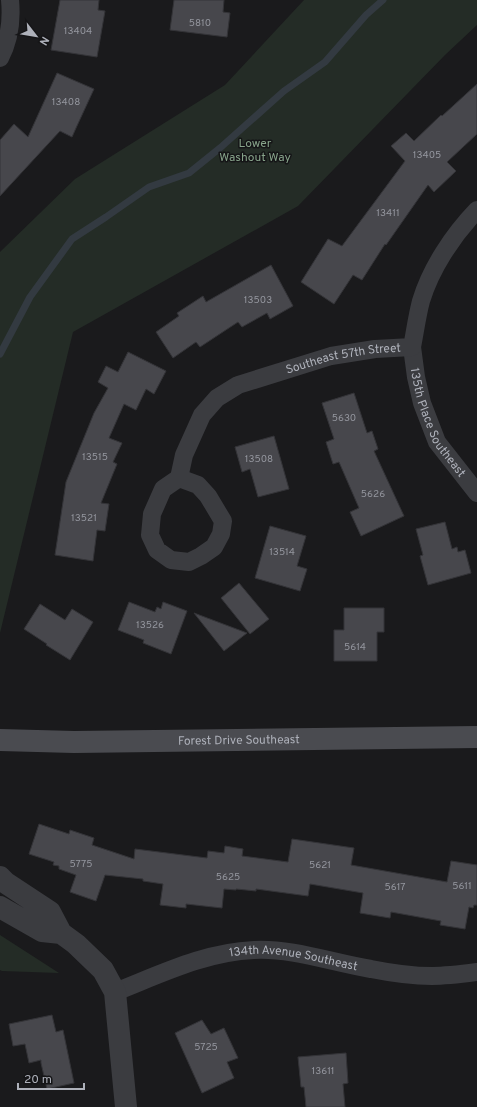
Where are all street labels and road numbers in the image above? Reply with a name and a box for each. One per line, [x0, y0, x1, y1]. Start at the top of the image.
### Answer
street label: Southeast 57th Street [284, 341, 401, 379]
street label: 135th Place Southeast [406, 367, 469, 481]
street label: Forest Drive Southeast [178, 732, 300, 750]
street label: 134th Avenue Southeast [228, 943, 359, 975]

